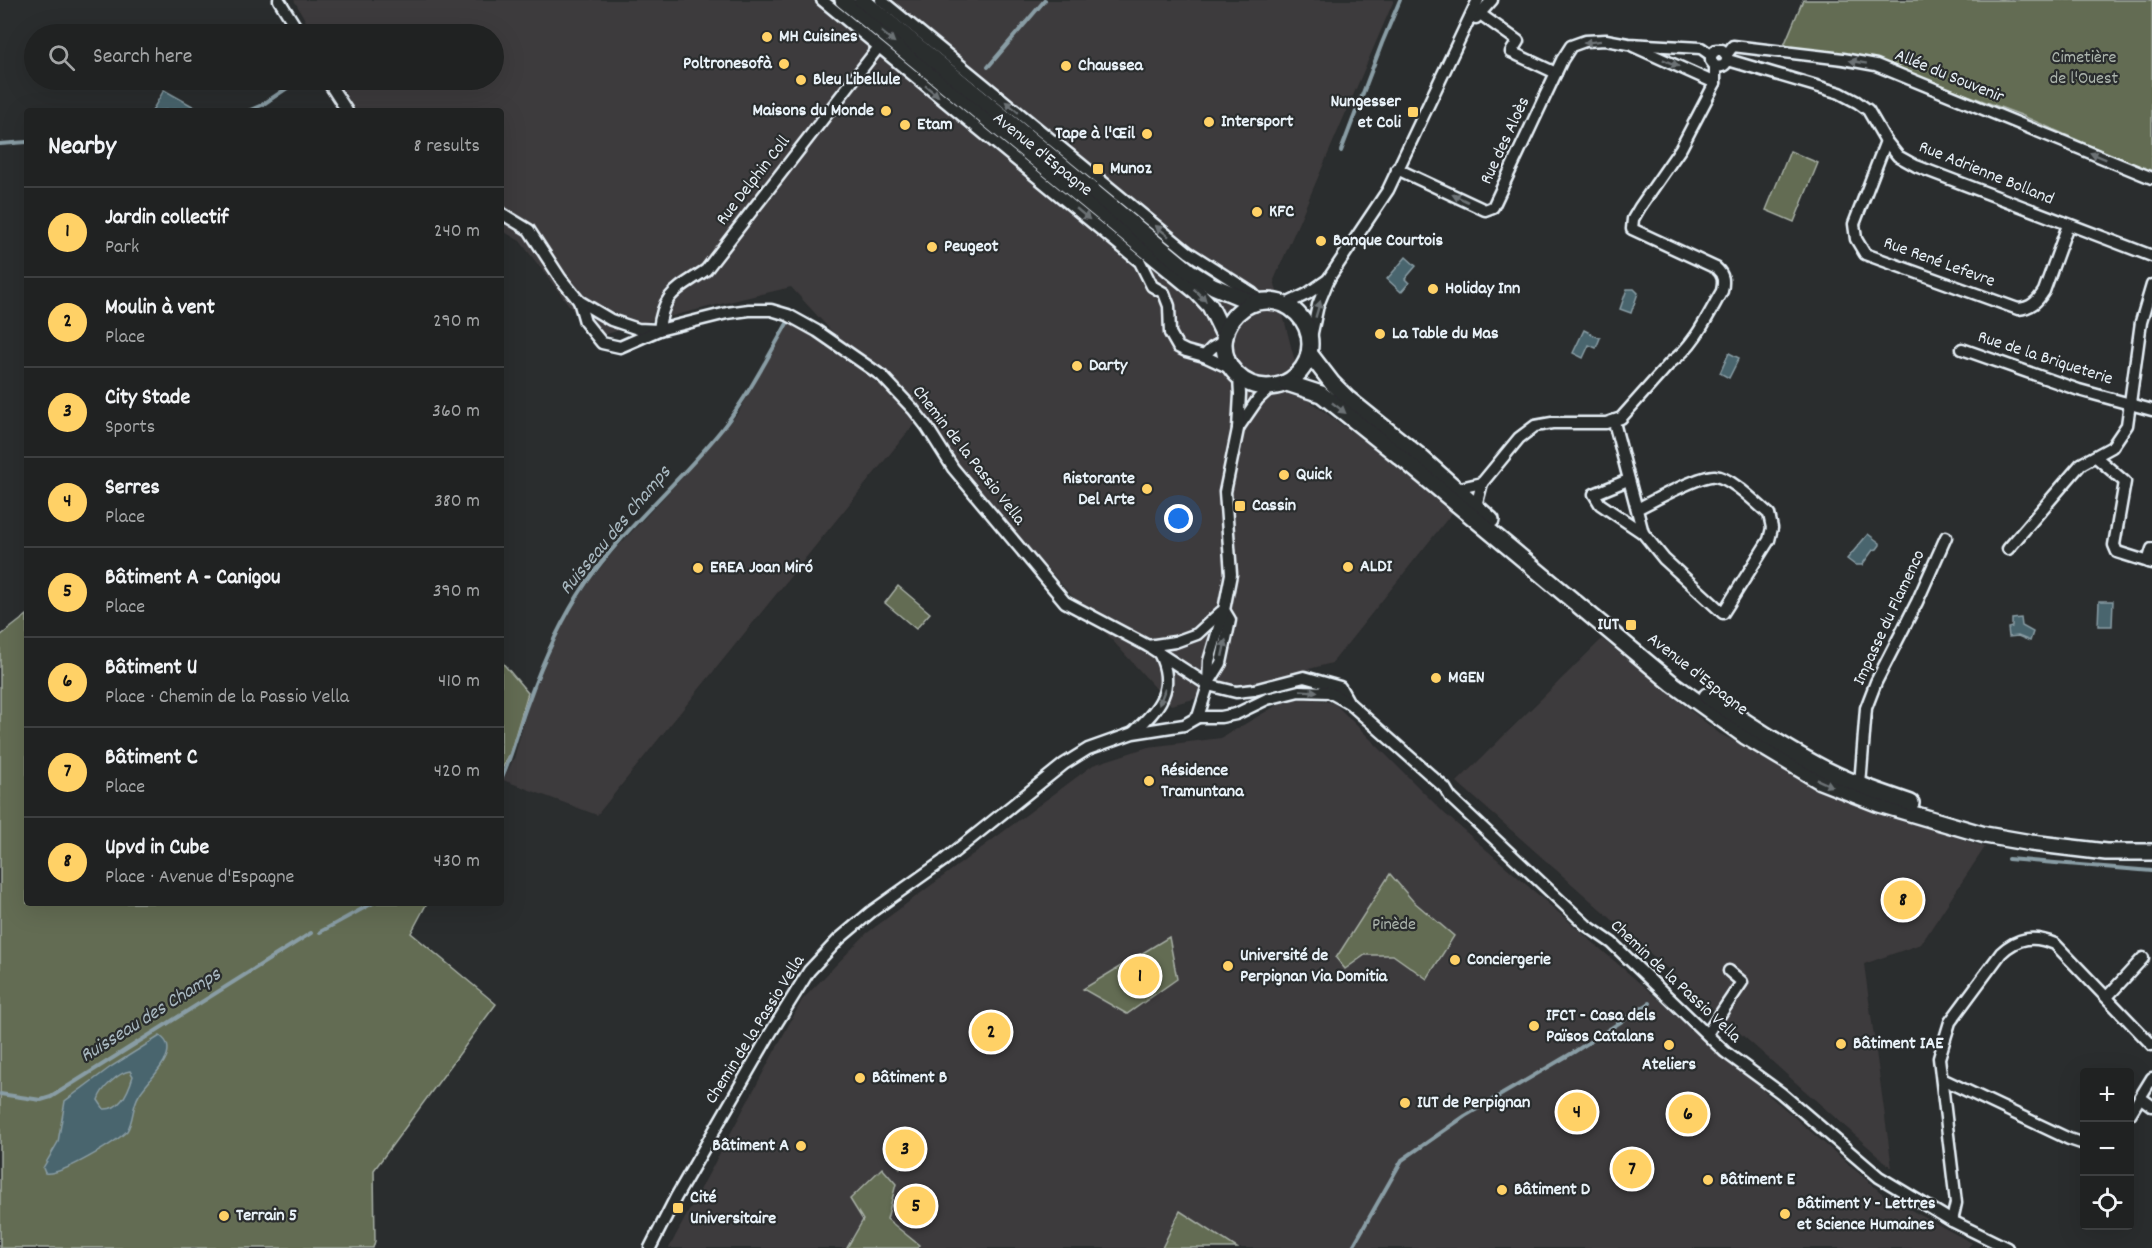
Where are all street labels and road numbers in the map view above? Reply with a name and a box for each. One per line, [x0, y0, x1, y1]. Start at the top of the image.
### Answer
street label: Allée du Souvenir [1891, 44, 2008, 110]
street label: Rue des Aloès [1475, 93, 1537, 189]
street label: Avenue d'Espagne [987, 107, 1097, 203]
street label: Rue Delphin Coll [711, 130, 797, 231]
street label: Rue Adrienne Bolland [1915, 135, 2057, 213]
street label: Rue René Lefevre [1880, 231, 1998, 295]
street label: Rue de la Briqueterie [1974, 325, 2116, 393]
street label: Chemin de la Passio Vella [905, 381, 1031, 532]
street label: Impasse du Flamenco [1848, 546, 1932, 690]
street label: Avenue d'Espagne [1641, 628, 1753, 722]
street label: Chemin de la Passio Vella [1604, 914, 1747, 1050]
street label: Chemin de la Passio Vella [700, 950, 812, 1109]

